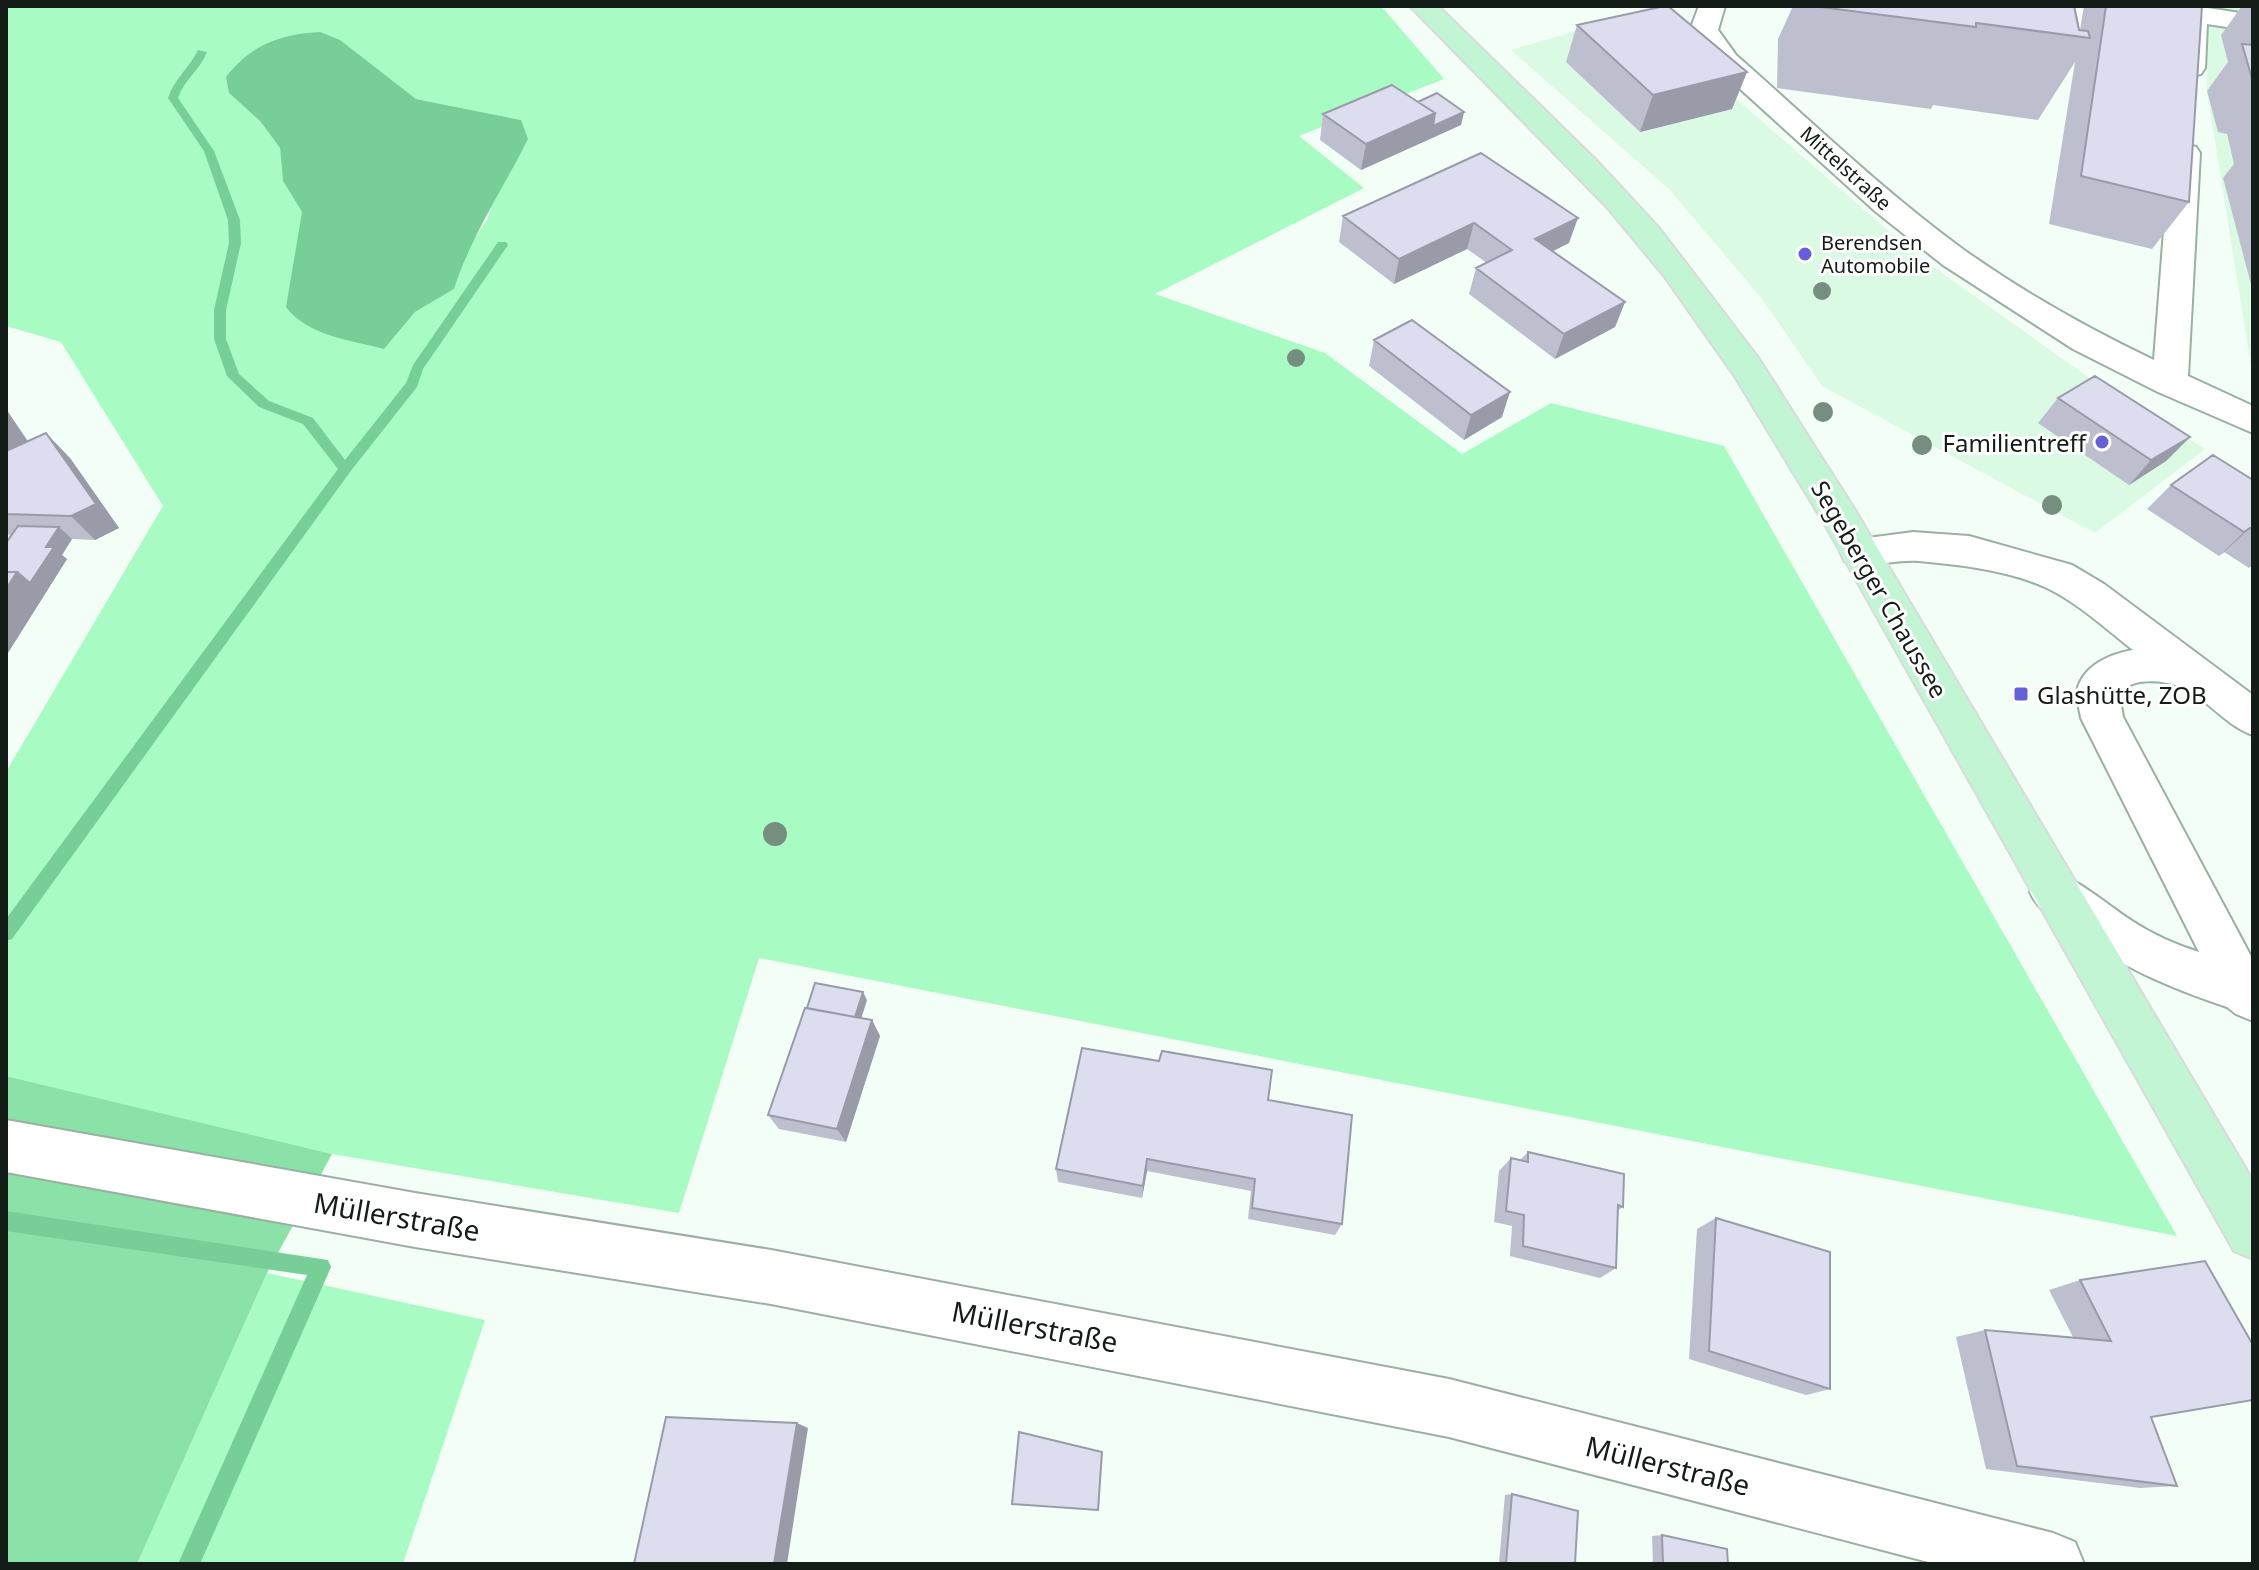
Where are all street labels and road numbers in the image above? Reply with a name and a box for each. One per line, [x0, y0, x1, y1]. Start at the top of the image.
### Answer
street label: Mittelstraße [1795, 120, 1897, 216]
street label: Segeberger Chaussee [1804, 474, 1956, 704]
street label: Müllerstraße [311, 1183, 483, 1249]
street label: Müllerstraße [949, 1291, 1121, 1361]
street label: Müllerstraße [1582, 1426, 1754, 1504]

